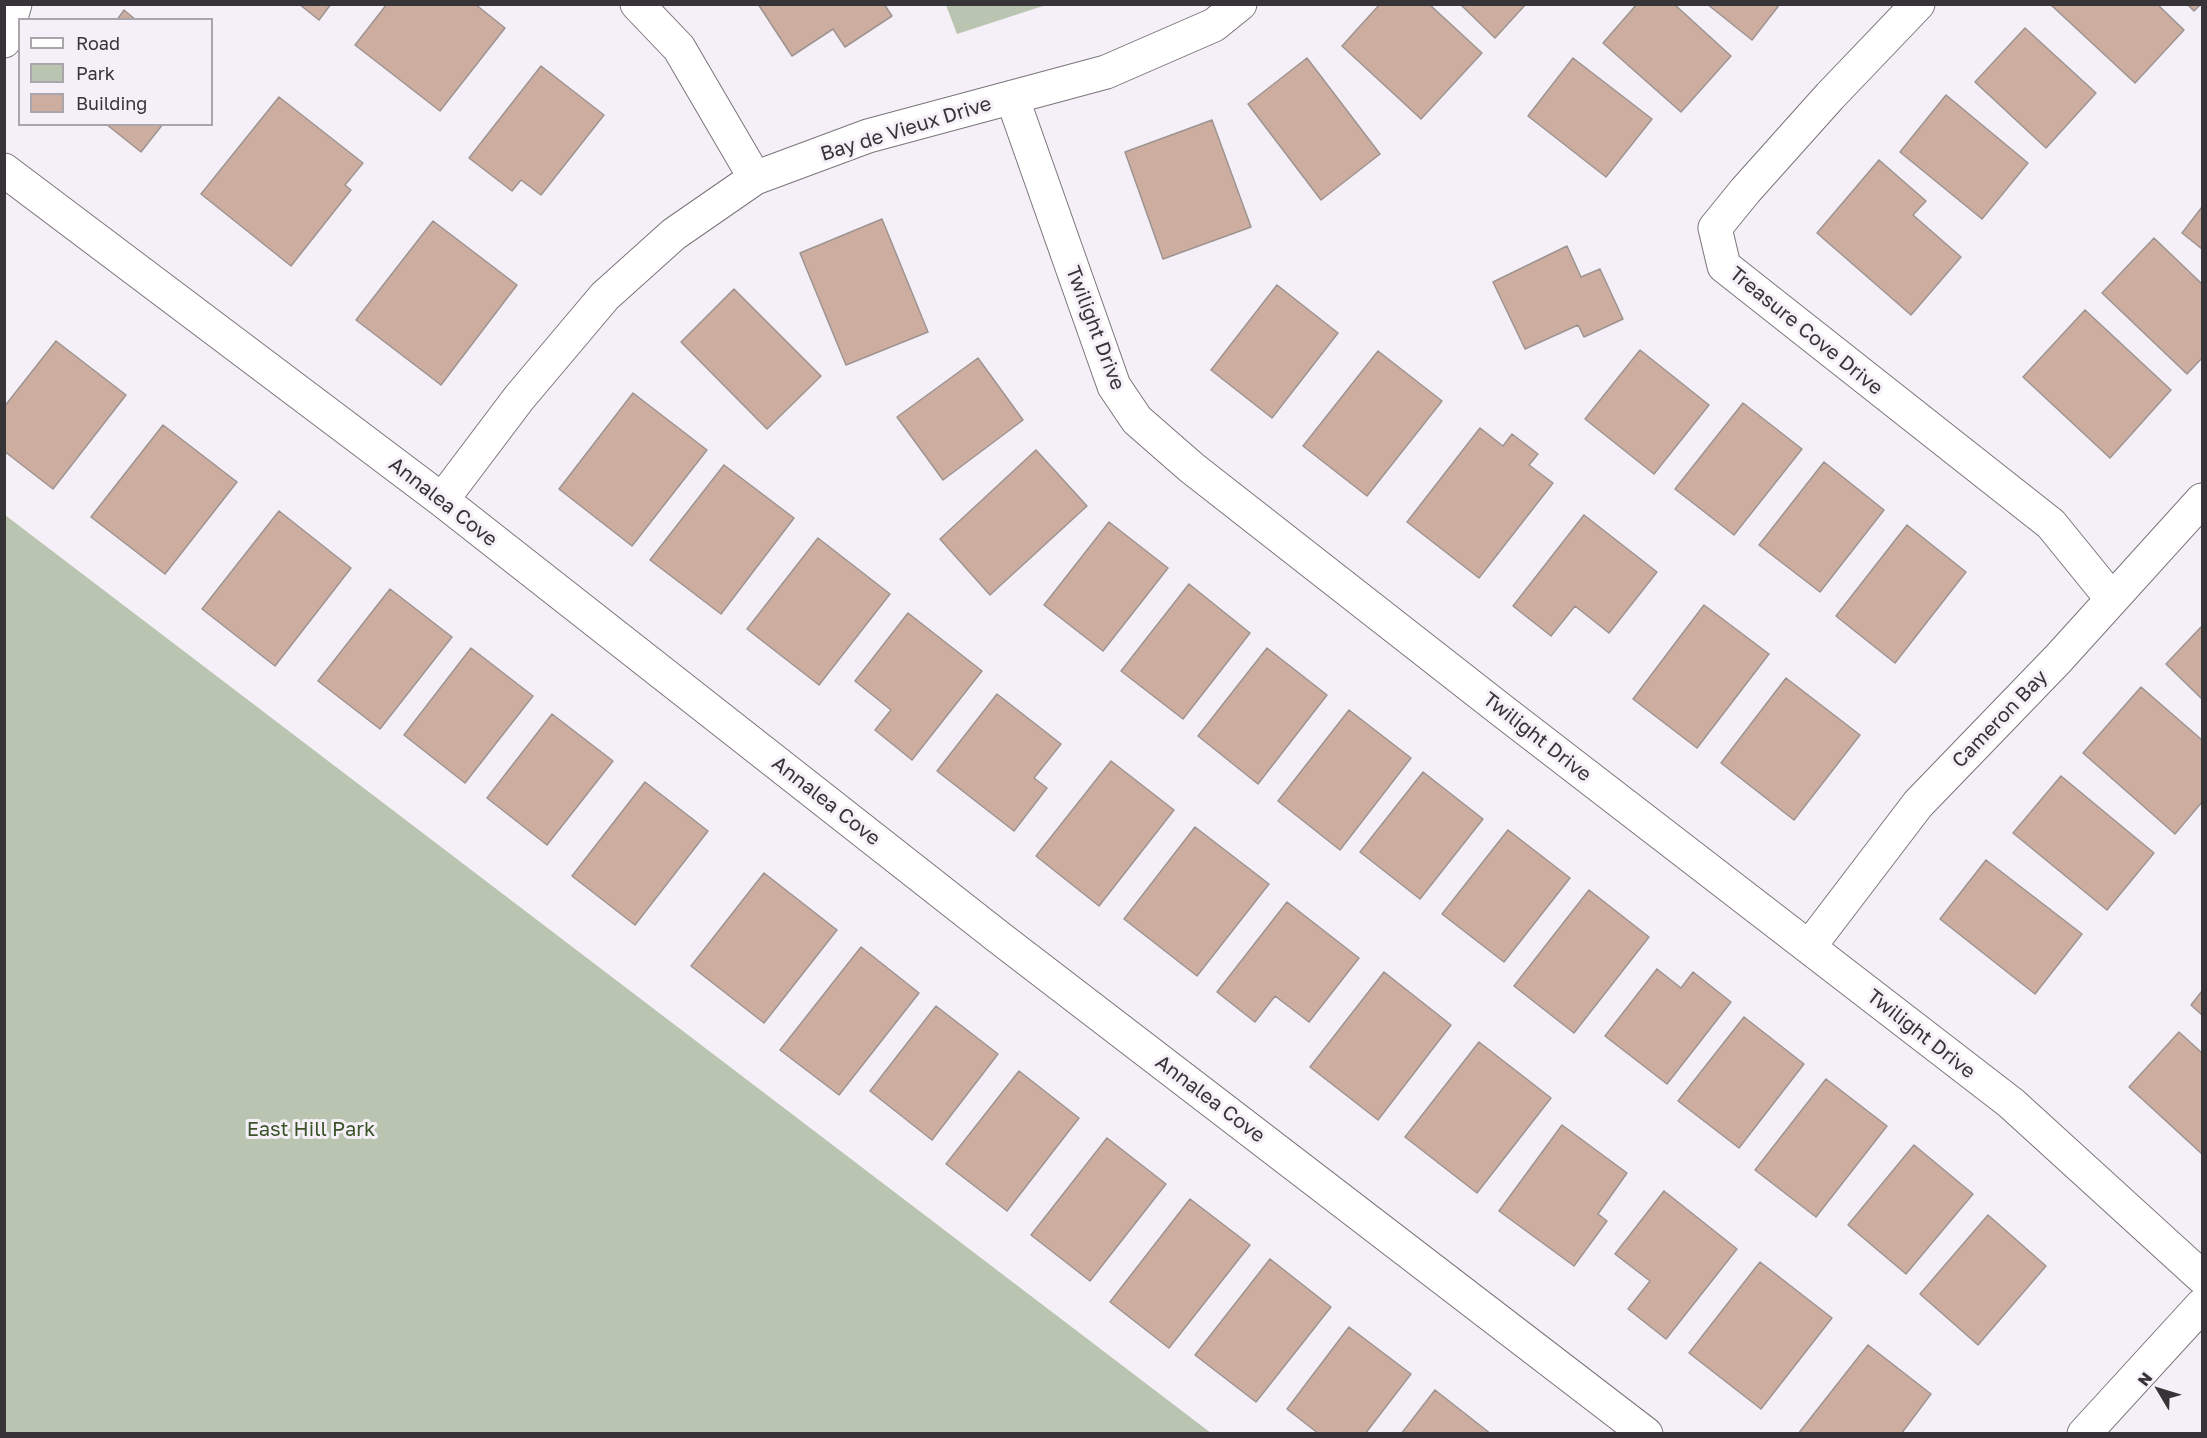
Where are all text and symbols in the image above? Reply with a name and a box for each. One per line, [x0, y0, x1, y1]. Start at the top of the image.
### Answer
legend [18, 18, 213, 126]
text: Road [76, 32, 120, 54]
text: Park [76, 62, 115, 84]
text: Building [76, 92, 147, 114]
street label: Bay de Vieux Drive [818, 92, 994, 166]
street label: Treasure Cove Drive [1725, 262, 1887, 400]
street label: Twilight Drive [1060, 263, 1130, 393]
street label: Annalea Cove [384, 452, 502, 552]
street label: Cameron Bay [1947, 665, 2053, 773]
street label: Twilight Drive [1478, 687, 1596, 787]
street label: Annalea Cove [767, 751, 885, 851]
street label: Twilight Drive [1862, 984, 1980, 1084]
street label: Annalea Cove [1150, 1050, 1270, 1148]
park label: East Hill Park [247, 1118, 375, 1142]
north arrow [2129, 1360, 2189, 1420]
text: N [2133, 1368, 2156, 1390]

